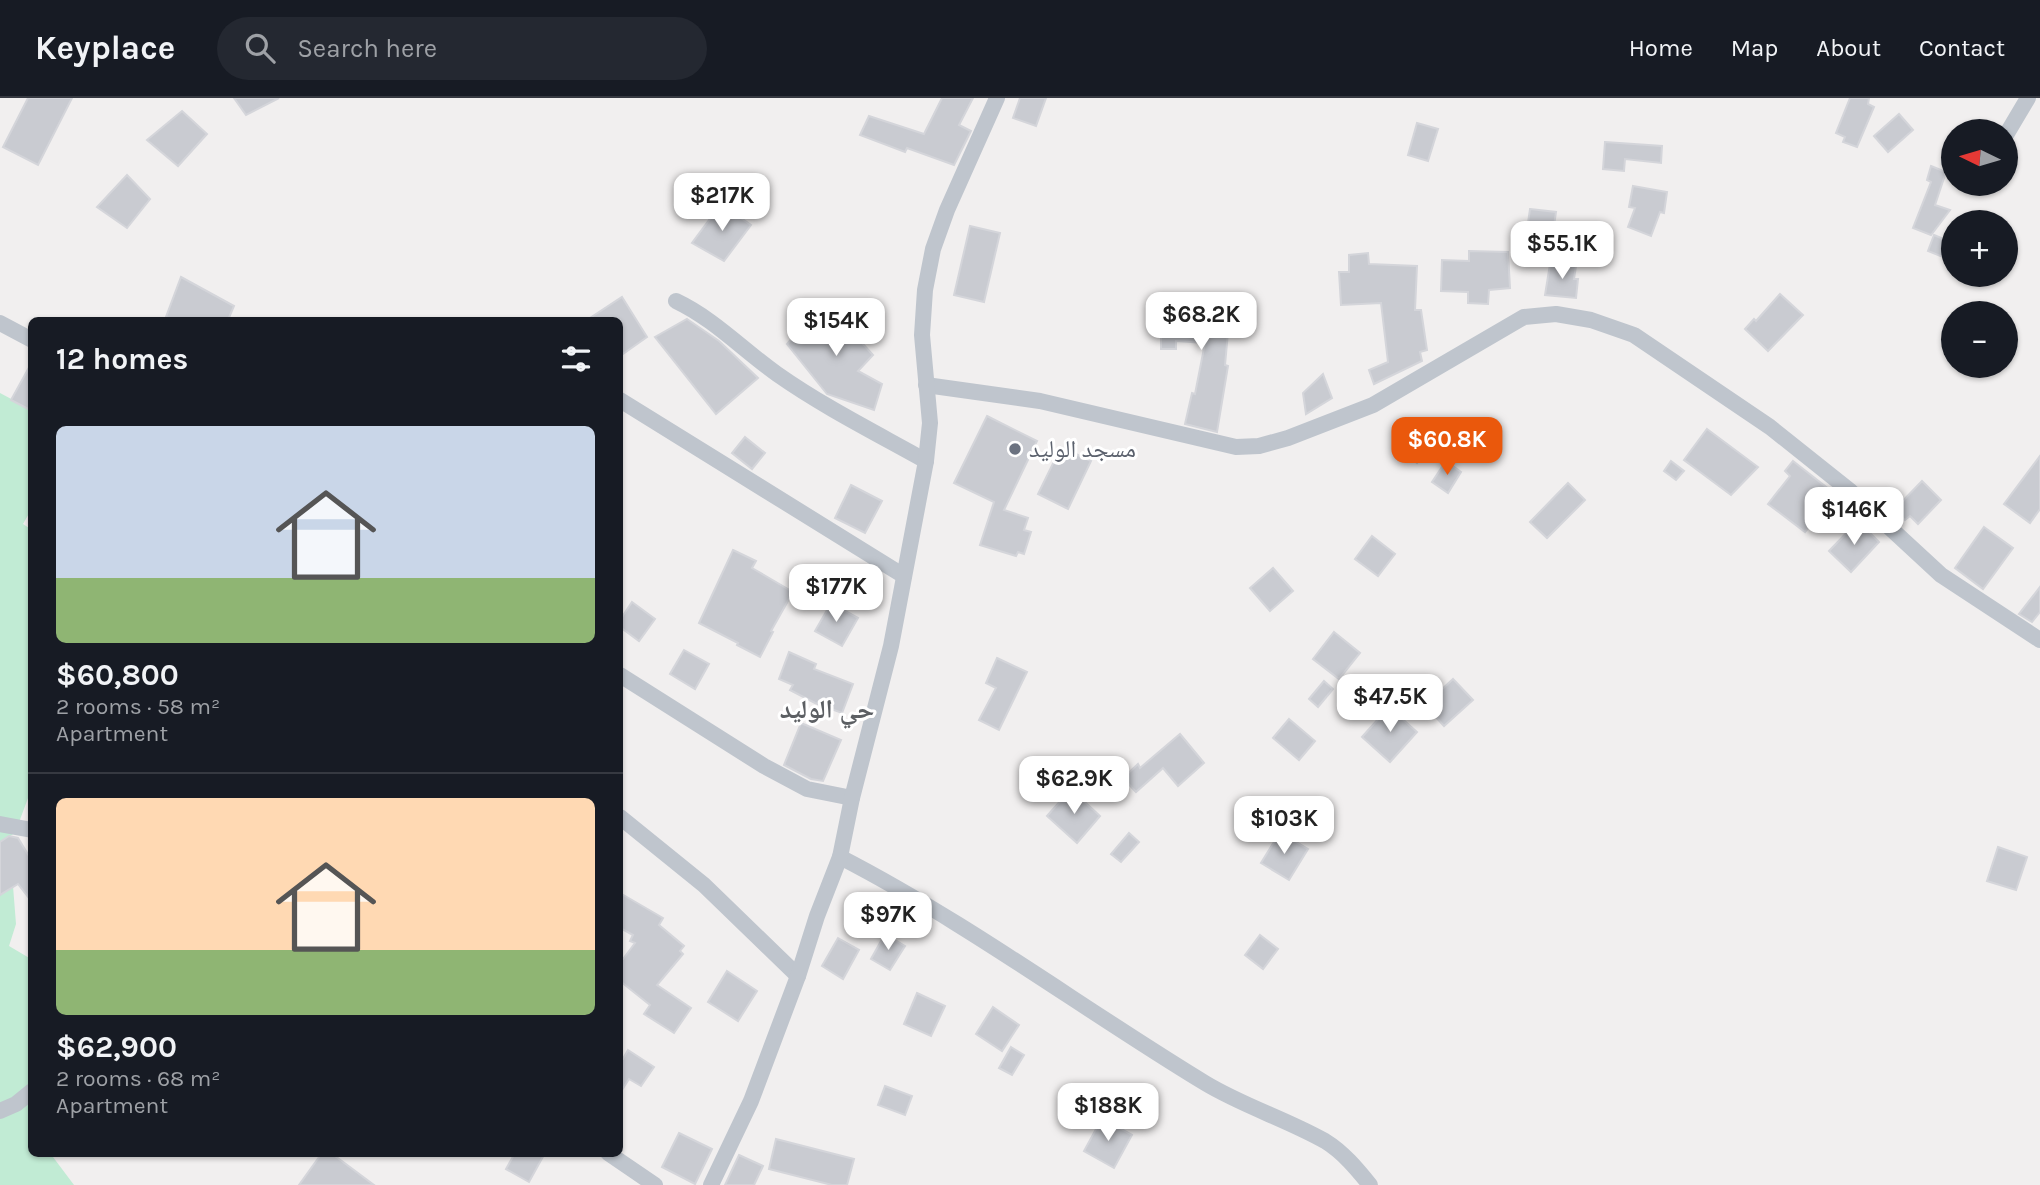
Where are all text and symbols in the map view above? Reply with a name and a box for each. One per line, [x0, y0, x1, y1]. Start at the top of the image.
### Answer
search box [217, 17, 707, 80]
text: Keyplace [35, 29, 175, 67]
icon: search [241, 29, 279, 67]
text: Search here [297, 33, 437, 64]
text: Home [1629, 34, 1693, 62]
text: Map [1731, 34, 1778, 62]
text: About [1816, 34, 1881, 62]
text: Contact [1919, 34, 2005, 62]
north arrow [1941, 119, 2018, 196]
map controls [1941, 119, 2018, 378]
pin: $217K [673, 174, 771, 233]
text: $217K [690, 182, 754, 209]
button: + [1941, 210, 2018, 287]
pin: $55.1K [1505, 222, 1619, 281]
text: $55.1K [1527, 230, 1597, 257]
pin: $68.2K [1144, 292, 1258, 352]
pin: $154K [787, 299, 885, 358]
text: $68.2K [1162, 301, 1240, 328]
button: − [1941, 301, 2018, 378]
text: $154K [803, 307, 869, 334]
icon: filters [557, 340, 595, 378]
text: 12 homes [56, 341, 188, 377]
pin: $60.8K [1390, 418, 1504, 477]
text: $60.8K [1407, 426, 1487, 453]
place label: مسجد الوليد [1029, 435, 1136, 463]
marker: مسجد الوليد [1007, 441, 1023, 457]
icon: home [263, 472, 389, 598]
pin: $146K [1805, 488, 1903, 547]
text: $146K [1821, 496, 1887, 523]
pin: $177K [787, 564, 885, 624]
text: $177K [805, 573, 867, 600]
text: $60,800 [56, 657, 179, 693]
pin: $47.5K [1333, 674, 1447, 734]
text: $47.5K [1353, 683, 1427, 710]
text: 2 rooms · 58 m² [56, 693, 220, 720]
district label: حي الوليد [780, 694, 874, 729]
text: Apartment [56, 720, 168, 747]
pin: $62.9K [1017, 756, 1131, 816]
text: $62.9K [1035, 765, 1113, 792]
pin: $103K [1235, 796, 1333, 856]
text: $103K [1250, 805, 1318, 832]
icon: home [263, 844, 389, 970]
pin: $97K [847, 892, 929, 952]
text: $97K [860, 901, 916, 928]
text: $62,900 [56, 1029, 177, 1065]
text: 2 rooms · 68 m² [56, 1065, 220, 1092]
pin: $188K [1059, 1084, 1157, 1143]
text: Apartment [56, 1092, 168, 1119]
text: $188K [1074, 1092, 1142, 1119]

